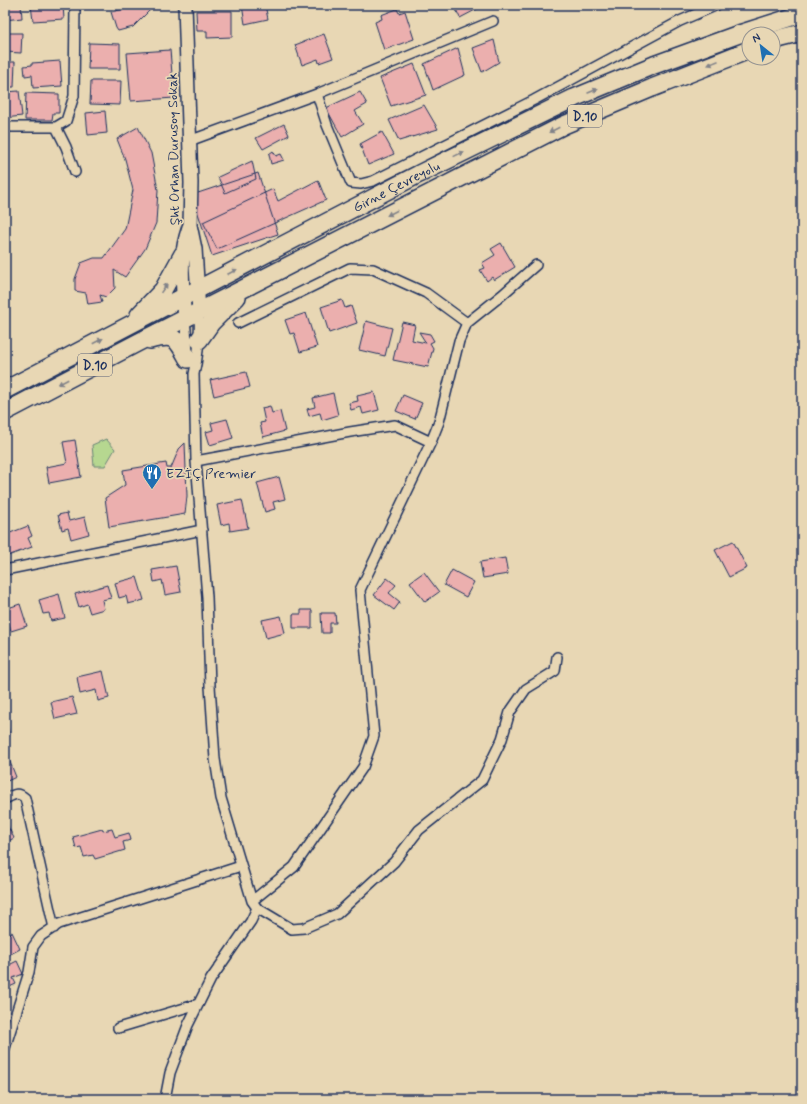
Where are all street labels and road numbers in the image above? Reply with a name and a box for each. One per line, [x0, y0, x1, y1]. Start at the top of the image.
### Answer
street label: Şht Orhan Durusoy Sokak [164, 72, 184, 226]
road number: D.10 [568, 105, 602, 127]
street label: Girne Çevreyolu [350, 157, 443, 217]
road number: D.10 [78, 354, 112, 376]

